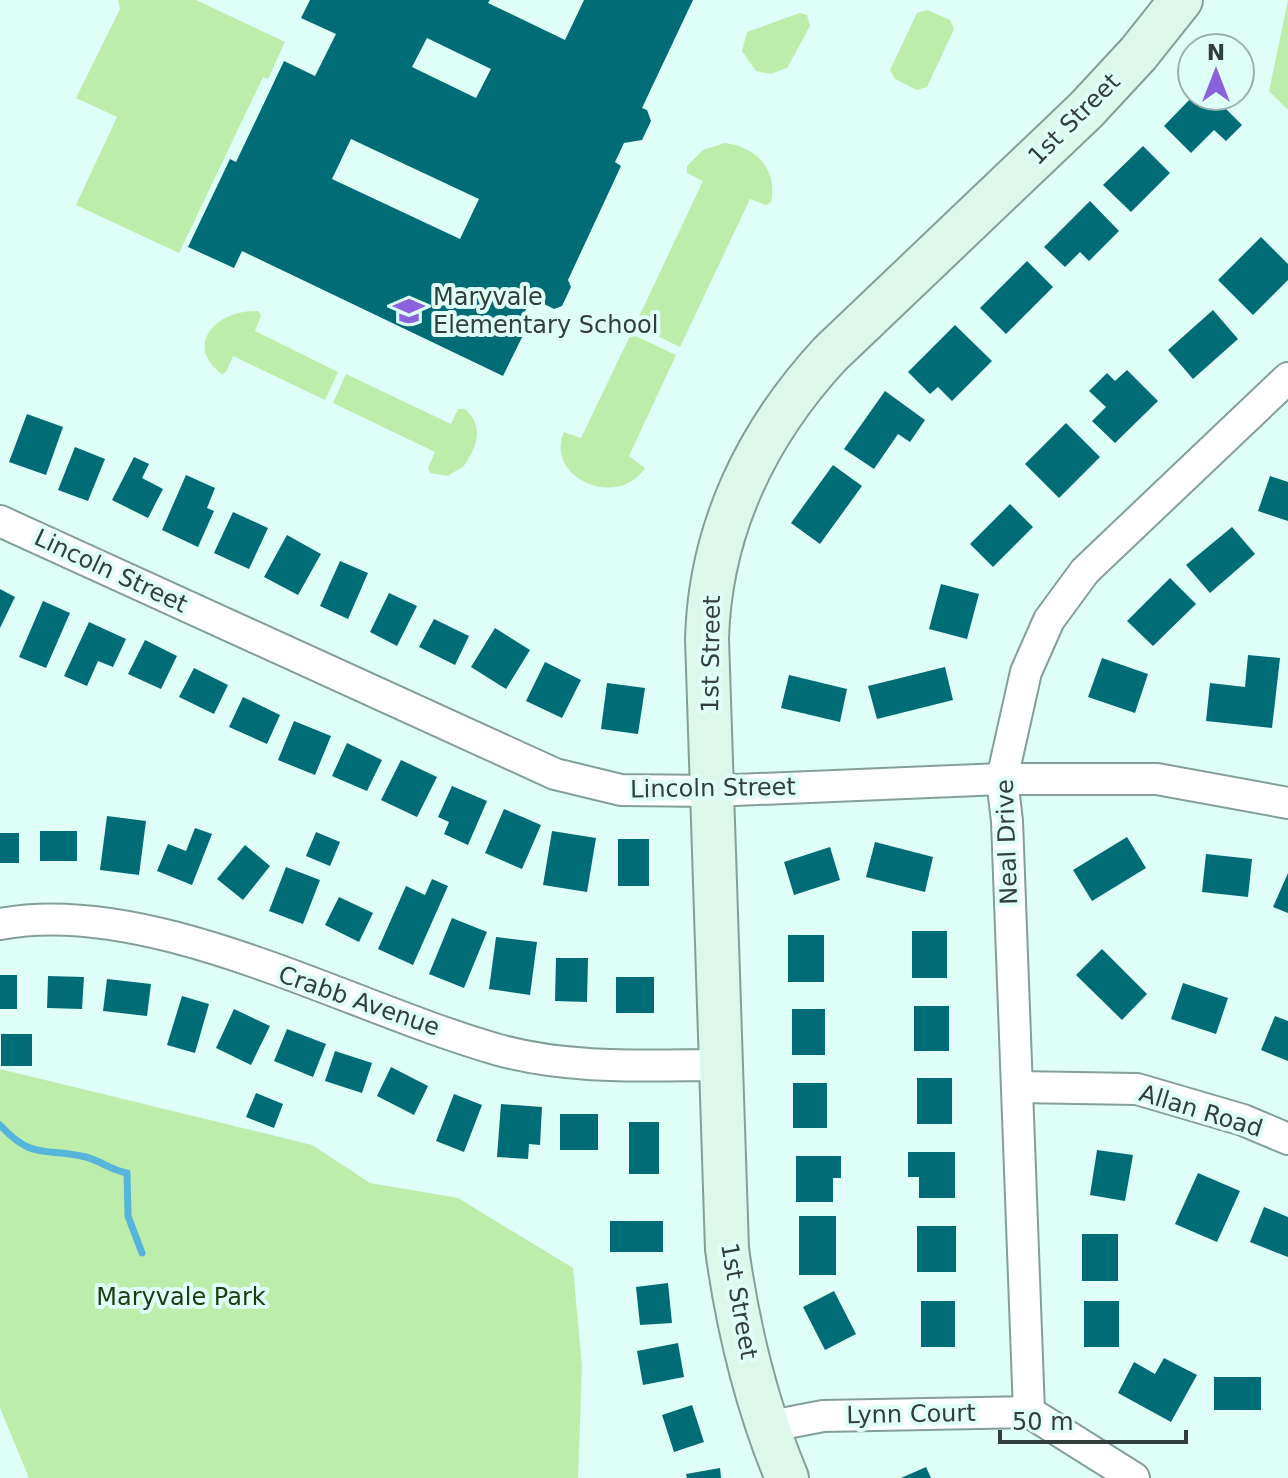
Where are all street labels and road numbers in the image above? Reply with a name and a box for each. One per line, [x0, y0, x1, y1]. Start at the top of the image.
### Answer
street label: 1st Street [1022, 67, 1126, 171]
street label: Lincoln Street [30, 523, 192, 619]
street label: 1st Street [696, 595, 726, 713]
street label: Lincoln Street [630, 773, 796, 803]
street label: Neal Drive [991, 779, 1023, 905]
street label: Crabb Avenue [275, 960, 443, 1042]
street label: Allan Road [1136, 1079, 1266, 1143]
street label: 1st Street [715, 1241, 763, 1361]
street label: Lynn Court [846, 1399, 976, 1429]

